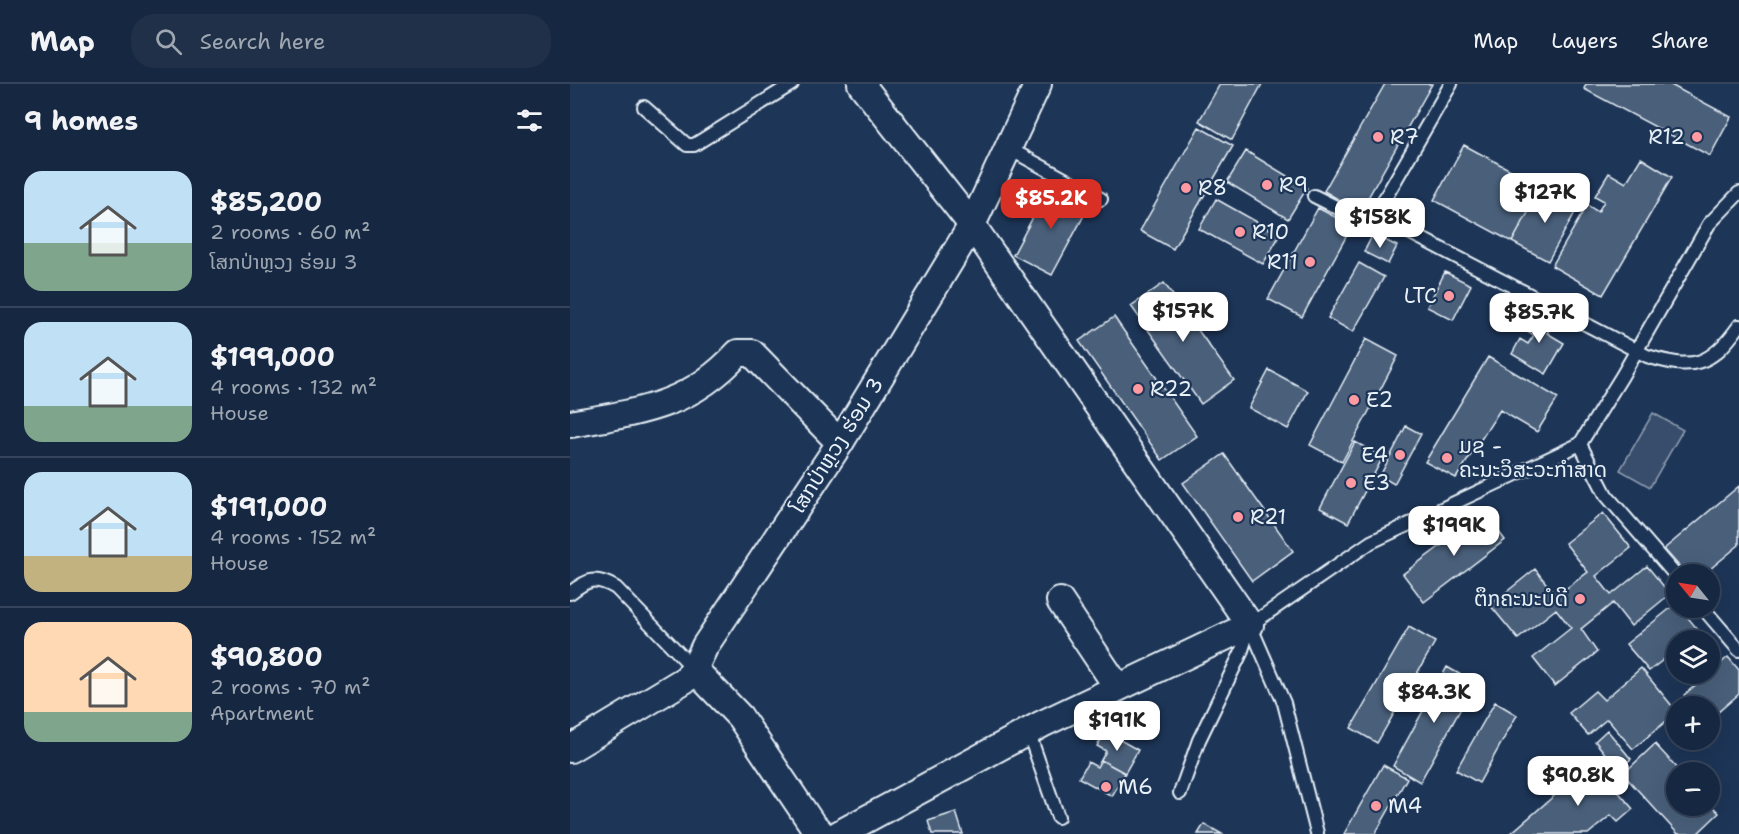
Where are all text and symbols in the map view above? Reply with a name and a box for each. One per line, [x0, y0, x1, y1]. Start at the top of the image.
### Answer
search box [131, 14, 551, 68]
text: Map [30, 22, 95, 60]
icon: search [152, 25, 185, 58]
text: Search here [200, 27, 325, 56]
text: Map [1473, 27, 1518, 55]
text: Layers [1551, 27, 1618, 55]
text: Share [1651, 27, 1709, 55]
text: 9 homes [24, 103, 138, 138]
icon: filters [513, 104, 546, 137]
place label: R7 [1390, 123, 1419, 151]
place label: R12 [1648, 123, 1685, 151]
marker: R7 [1371, 130, 1385, 144]
marker: R12 [1690, 130, 1704, 144]
place label: R9 [1279, 171, 1308, 199]
pin: $127K [1503, 173, 1587, 224]
place label: R8 [1198, 174, 1227, 202]
marker: R9 [1260, 178, 1274, 192]
pin: $85.2K [1002, 179, 1100, 230]
text: $127K [1514, 179, 1576, 205]
marker: R8 [1179, 181, 1193, 195]
text: $85,200 [210, 184, 322, 219]
text: $85.2K [1015, 185, 1087, 211]
icon: home [72, 195, 144, 267]
pin: $158K [1338, 198, 1422, 249]
text: $158K [1349, 204, 1411, 230]
place label: R10 [1252, 218, 1289, 246]
text: 2 rooms · 60 m² [210, 219, 370, 245]
marker: R10 [1233, 225, 1247, 239]
place label: R11 [1267, 248, 1298, 276]
text: ໂສກປ່າຫຼວງ ຮ່ອມ 3 [210, 249, 358, 275]
marker: R11 [1303, 255, 1317, 269]
place label: LTC [1404, 282, 1437, 310]
marker: LTC [1442, 289, 1456, 303]
pin: $157K [1141, 292, 1225, 343]
pin: $85.7K [1490, 293, 1588, 344]
text: $157K [1152, 298, 1214, 324]
text: $85.7K [1504, 299, 1574, 325]
text: $199,000 [210, 339, 335, 374]
icon: home [72, 346, 144, 418]
street label: ໂສກປ່າຫຼວງ ຮ່ອມ 3 [784, 372, 890, 519]
text: 4 rooms · 132 m² [210, 374, 377, 400]
place label: R22 [1150, 375, 1192, 403]
marker: R22 [1131, 382, 1145, 396]
place label: E2 [1366, 386, 1393, 414]
marker: E2 [1347, 393, 1361, 407]
text: House [210, 400, 269, 426]
place label: ມຊ - ຄະນະວິສະວະກຳສາດ [1459, 432, 1607, 484]
place label: E4 [1361, 441, 1388, 469]
marker: E4 [1393, 448, 1407, 462]
marker: ມຊ - ຄະນະວິສະວະກຳສາດ [1440, 451, 1454, 465]
place label: E3 [1363, 469, 1390, 497]
marker: E3 [1344, 476, 1358, 490]
text: $191,000 [210, 489, 328, 524]
icon: home [72, 496, 144, 568]
place label: R21 [1250, 503, 1286, 531]
pin: $199K [1412, 506, 1496, 557]
marker: R21 [1231, 510, 1245, 524]
text: $199K [1422, 512, 1486, 538]
text: 4 rooms · 152 m² [210, 524, 376, 550]
text: House [210, 550, 269, 576]
north arrow [1666, 564, 1720, 618]
map controls [1666, 564, 1720, 816]
place label: ຕຶກຄະນະບໍດີ [1474, 585, 1568, 613]
marker: ຕຶກຄະນະບໍດີ [1573, 592, 1587, 606]
button: layers [1666, 630, 1720, 684]
text: $90,800 [210, 639, 323, 674]
icon: home [72, 646, 144, 718]
pin: $84.3K [1385, 673, 1483, 724]
text: 2 rooms · 70 m² [210, 674, 371, 700]
text: $84.3K [1397, 679, 1471, 705]
button: + [1666, 696, 1720, 750]
text: Apartment [210, 700, 314, 726]
pin: $191K [1075, 701, 1159, 752]
text: $191K [1088, 707, 1146, 733]
pin: $90.8K [1529, 756, 1627, 807]
text: $90.8K [1542, 762, 1614, 788]
button: − [1666, 762, 1720, 816]
place label: M6 [1118, 773, 1153, 801]
marker: M6 [1099, 780, 1113, 794]
place label: M4 [1388, 792, 1422, 820]
marker: M4 [1369, 799, 1383, 813]

